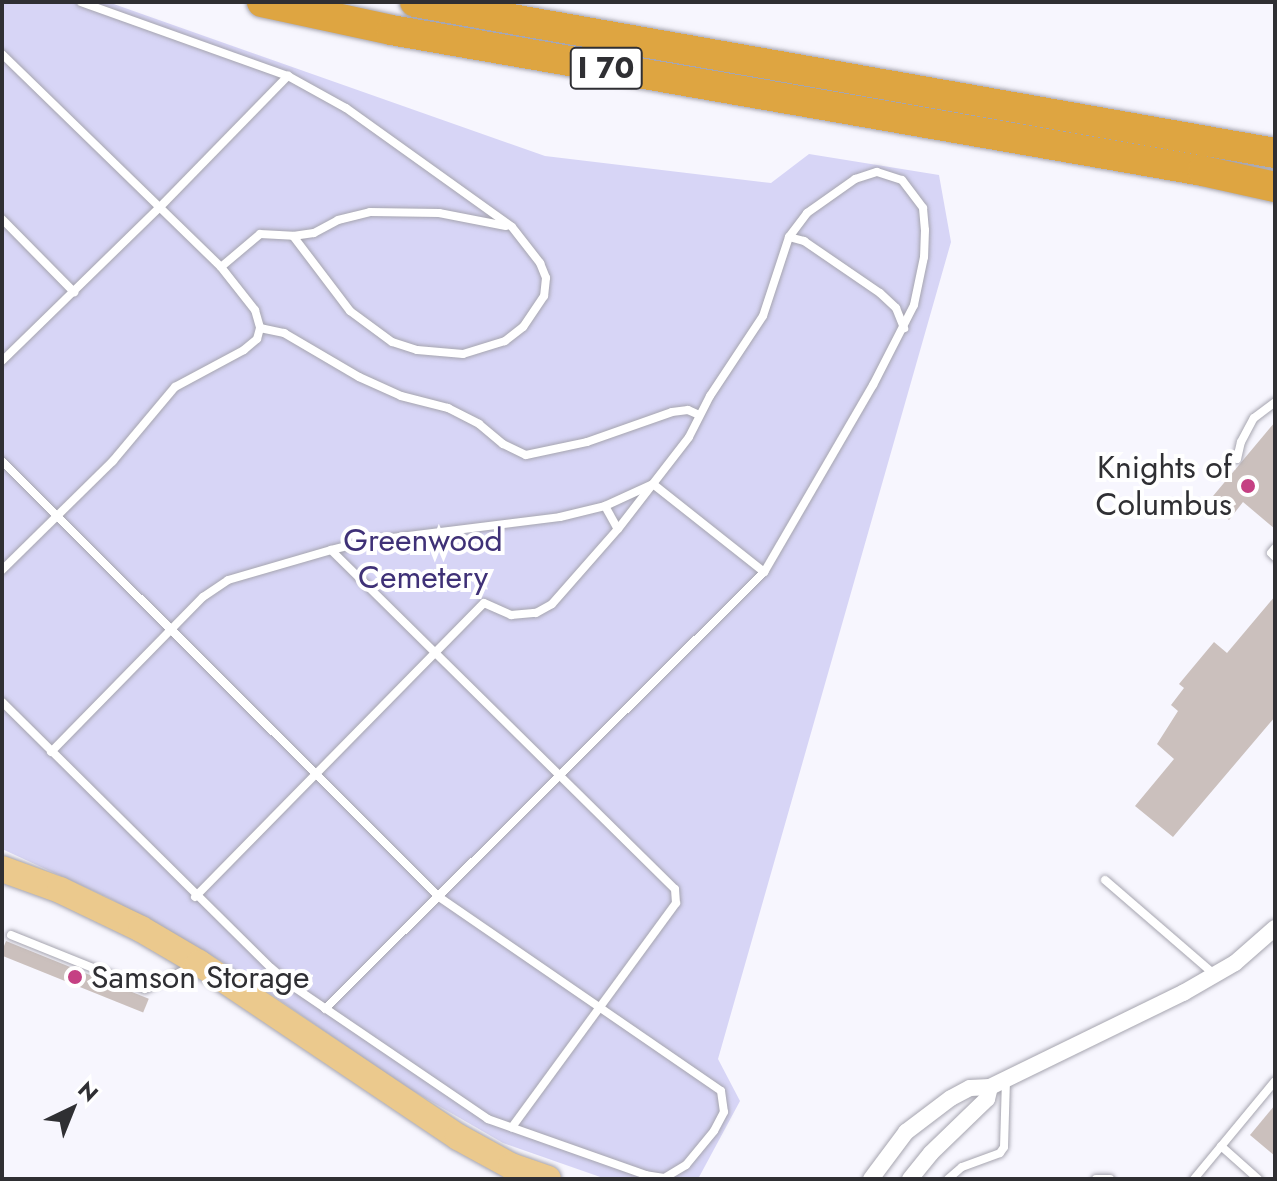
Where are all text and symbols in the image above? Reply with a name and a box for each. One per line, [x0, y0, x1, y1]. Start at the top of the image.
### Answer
road number: I 70 [568, 42, 644, 94]
place label: Knights of Columbus [1096, 449, 1232, 524]
marker: Knights of Columbus [1239, 477, 1257, 495]
park label: Greenwood Cemetery [343, 522, 503, 597]
place label: Samson Storage [91, 958, 309, 996]
marker: Samson Storage [66, 968, 84, 986]
north arrow [32, 1069, 112, 1149]
text: N [71, 1074, 106, 1109]

